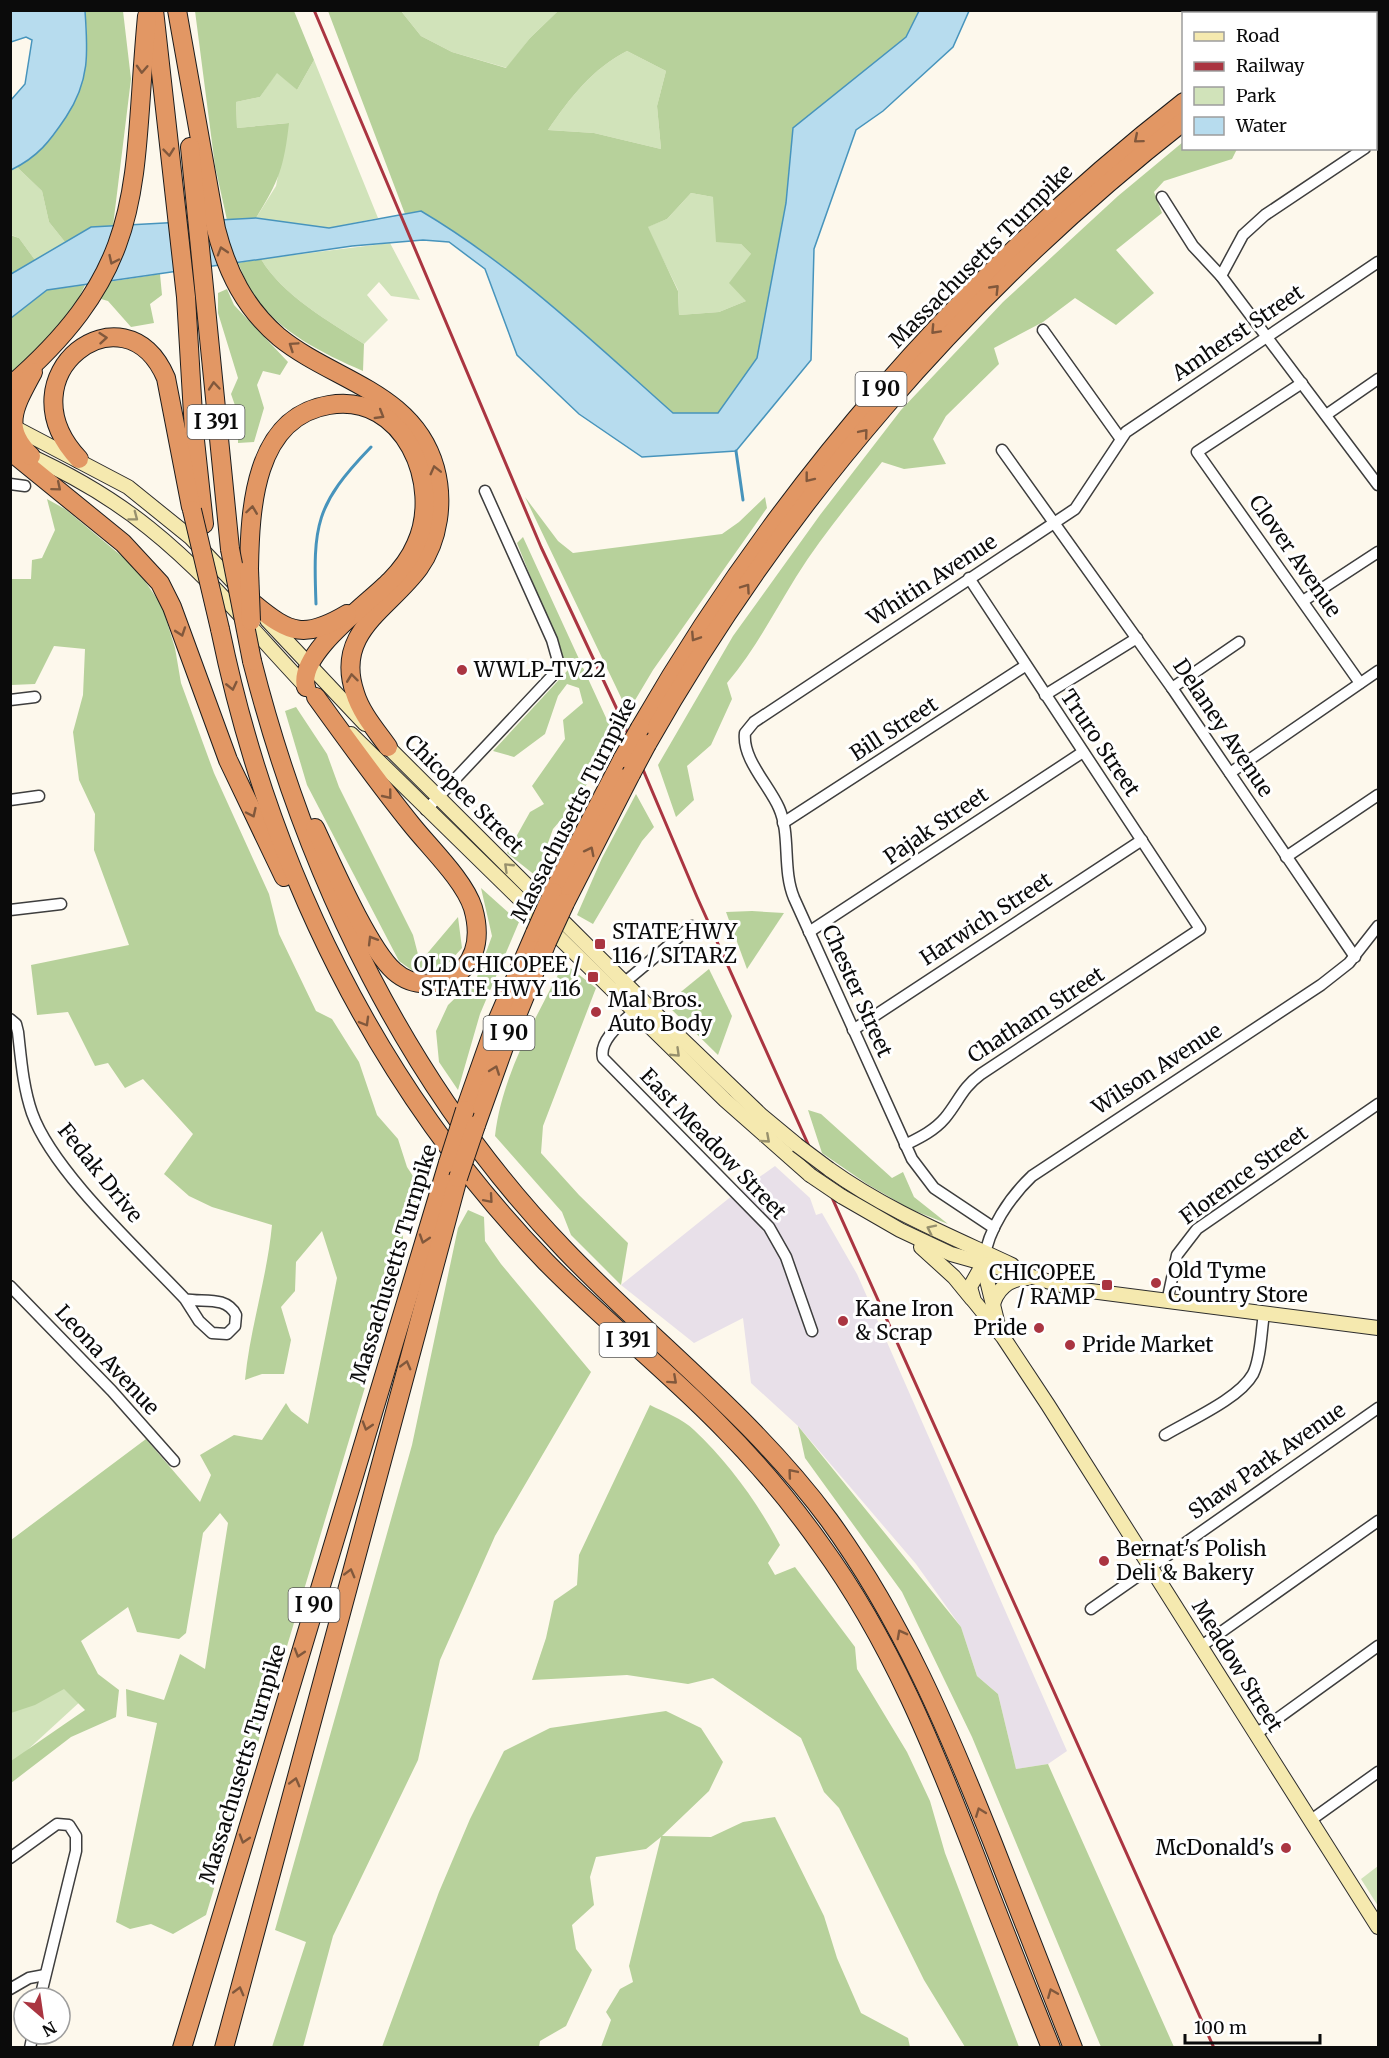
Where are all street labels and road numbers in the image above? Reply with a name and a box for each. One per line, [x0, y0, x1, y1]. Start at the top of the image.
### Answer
street label: Massachusetts Turnpike [883, 158, 1078, 353]
street label: Amherst Street [1166, 279, 1309, 387]
road number: I 90 [856, 372, 906, 406]
road number: I 391 [188, 405, 244, 439]
street label: Clover Avenue [1243, 489, 1348, 622]
street label: Whitin Avenue [861, 528, 1002, 632]
street label: Delaney Avenue [1167, 654, 1280, 802]
street label: Truro Street [1055, 684, 1146, 801]
street label: Bill Street [845, 690, 943, 767]
street label: Massachusetts Turnpike [505, 693, 642, 927]
street label: Chicopee Street [399, 728, 530, 859]
street label: Pajak Street [878, 781, 993, 870]
street label: Harwich Street [915, 866, 1057, 971]
street label: Chester Street [816, 920, 899, 1061]
street label: Chatham Street [962, 960, 1109, 1069]
road number: I 90 [484, 1016, 534, 1050]
street label: Wilson Avenue [1086, 1017, 1227, 1121]
street label: East Meadow Street [634, 1063, 792, 1225]
street label: Fedak Drive [52, 1117, 149, 1228]
street label: Florence Street [1174, 1119, 1313, 1230]
street label: Massachusetts Turnpike [344, 1141, 443, 1387]
street label: Leona Avenue [50, 1299, 165, 1420]
road number: I 391 [600, 1323, 656, 1357]
street label: Shaw Park Avenue [1183, 1396, 1350, 1525]
road number: I 90 [288, 1588, 340, 1622]
street label: Meadow Street [1186, 1595, 1289, 1737]
street label: Massachusetts Turnpike [193, 1641, 292, 1887]

